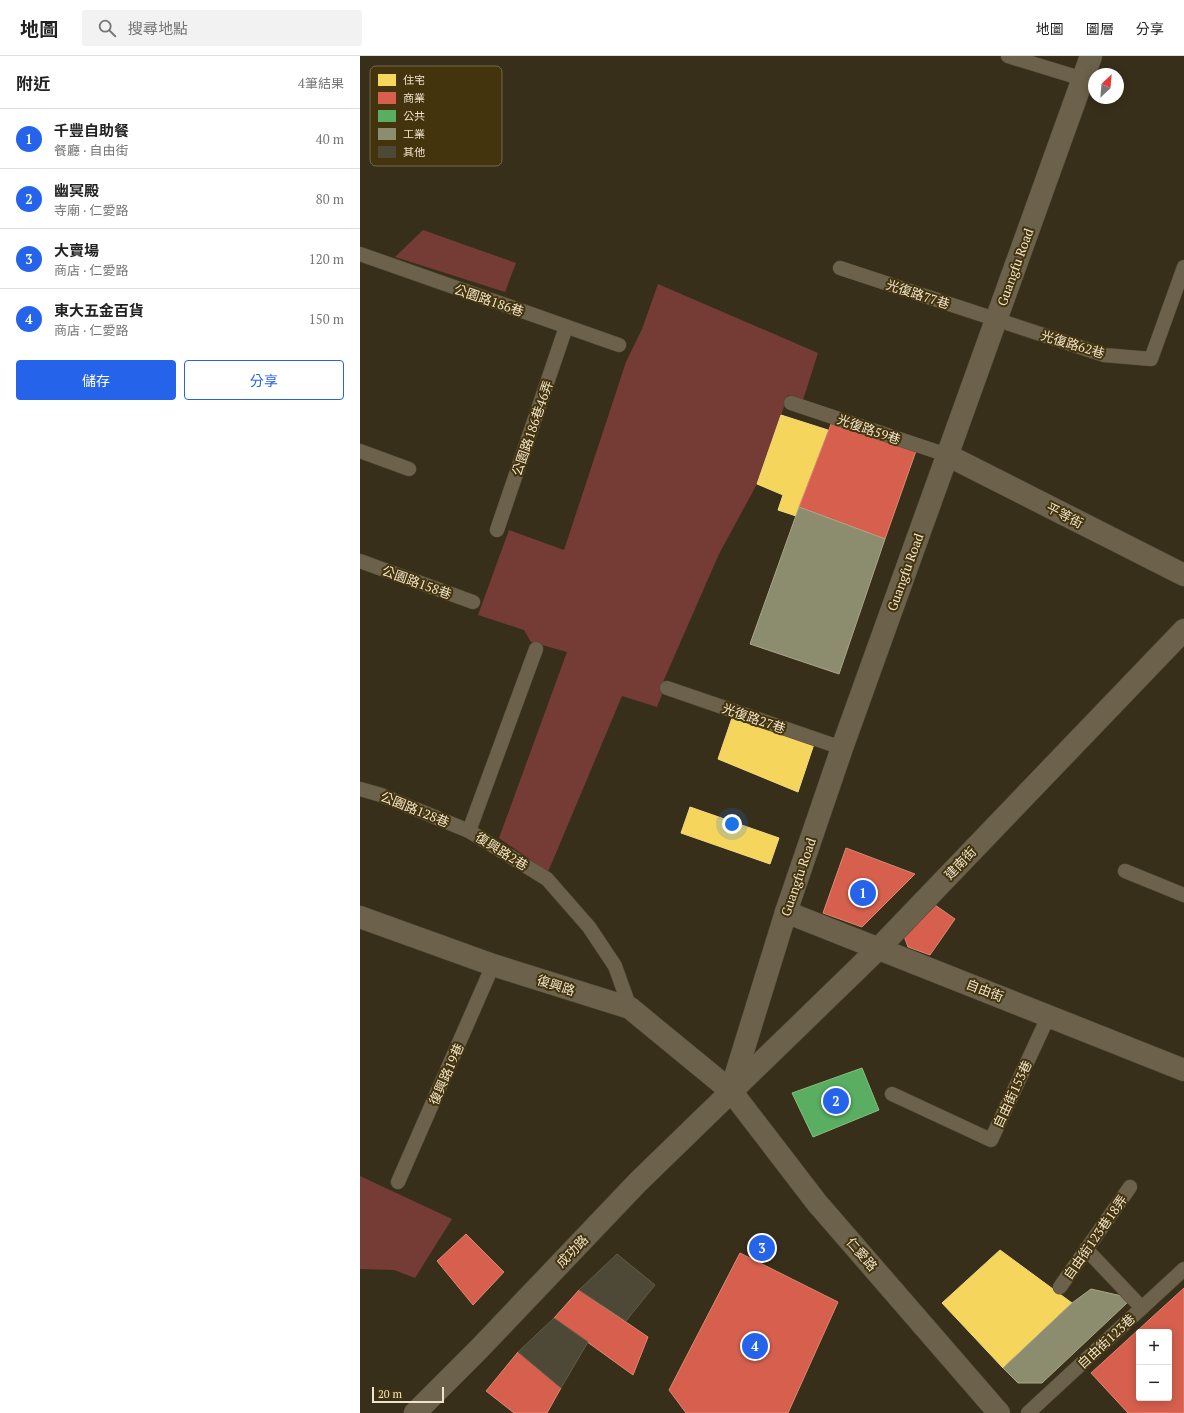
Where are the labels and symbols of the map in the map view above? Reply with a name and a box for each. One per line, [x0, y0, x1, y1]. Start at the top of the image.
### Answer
legend [370, 66, 502, 166]
north arrow [1088, 68, 1124, 104]
text: 住宅 [403, 73, 425, 87]
text: 商業 [403, 91, 425, 105]
text: 公共 [403, 109, 425, 123]
text: 工業 [403, 127, 425, 141]
text: 其他 [403, 145, 425, 159]
street label: Guangfu Road [993, 226, 1037, 308]
street label: 光復路77巷 [884, 275, 952, 313]
street label: 公園路186巷 [452, 280, 526, 320]
street label: 光復路62巷 [1039, 326, 1107, 362]
street label: 公園路186巷46弄 [507, 378, 557, 478]
street label: 光復路59巷 [835, 410, 903, 448]
street label: 平等街 [1044, 498, 1086, 532]
street label: Guangfu Road [883, 531, 927, 613]
street label: 公園路158巷 [380, 561, 454, 603]
street label: 光復路27巷 [720, 699, 788, 737]
street label: 公園路128巷 [378, 787, 452, 831]
your location [722, 814, 742, 834]
street label: 復興路2巷 [472, 828, 532, 874]
street label: Guangfu Road [776, 835, 820, 919]
street label: 建南街 [940, 843, 980, 883]
pin: 1 [850, 878, 876, 908]
street label: 復興路 [535, 970, 577, 1000]
street label: 自由街 [964, 975, 1006, 1005]
street label: 復興路19巷 [424, 1040, 468, 1108]
street label: 自由街153巷 [988, 1057, 1036, 1131]
pin: 2 [823, 1086, 849, 1116]
street label: 自由街123巷18弄 [1059, 1191, 1131, 1283]
street label: 成功路 [552, 1231, 592, 1271]
pin: 3 [749, 1233, 775, 1263]
street label: 仁愛路 [842, 1233, 882, 1275]
street label: 自由街123巷 [1073, 1310, 1139, 1372]
pin: 4 [742, 1331, 768, 1361]
scale bar [372, 1385, 444, 1404]

